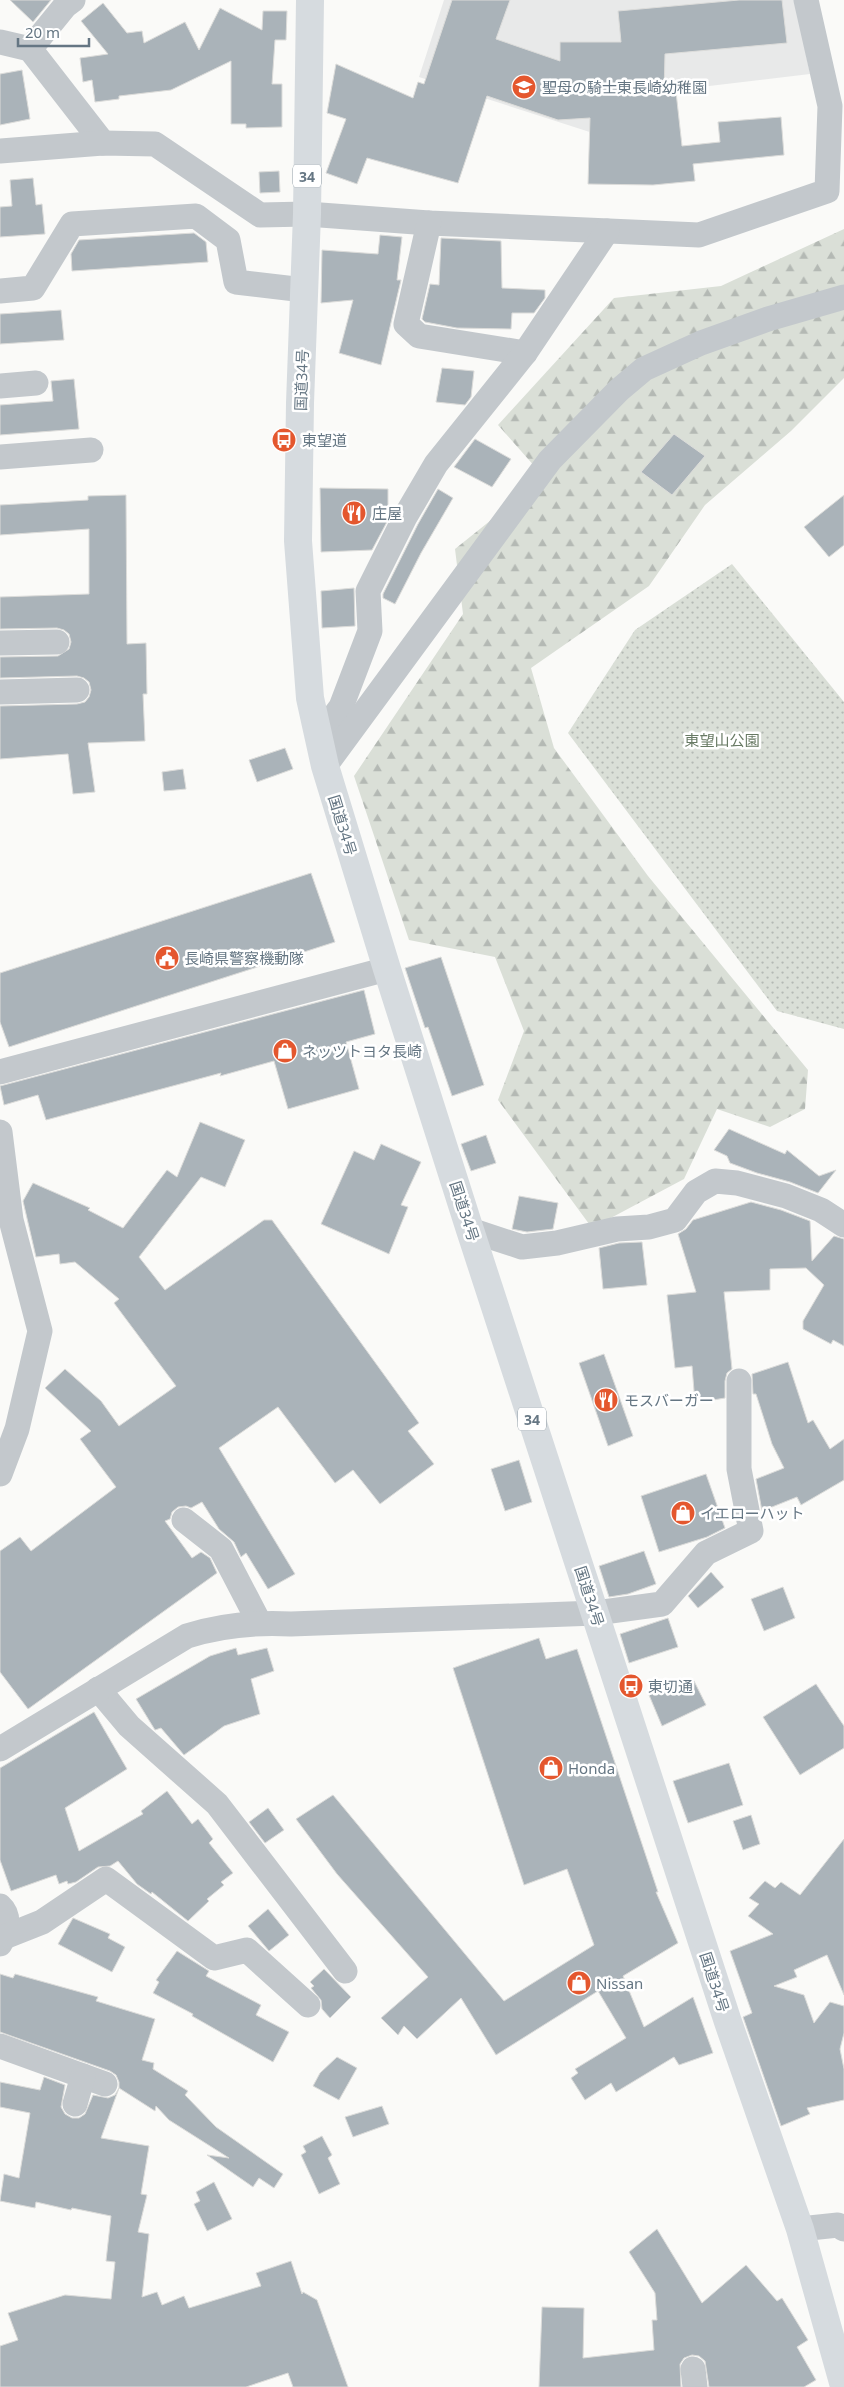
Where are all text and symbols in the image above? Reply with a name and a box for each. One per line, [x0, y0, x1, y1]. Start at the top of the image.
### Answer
scale bar [18, 15, 89, 47]
text: 20 m [25, 22, 60, 42]
school or university icon: 聖母の騎士東長崎幼稚園 [511, 74, 537, 100]
place label: 聖母の騎士東長崎幼稚園 [542, 77, 707, 97]
road number: 34 [293, 165, 321, 188]
street label: 国道34号 [290, 349, 312, 411]
bus stop icon: 東望道 [271, 427, 297, 453]
place label: 東望道 [302, 430, 347, 450]
restaurant icon: 庄屋 [341, 500, 367, 526]
place label: 庄屋 [372, 503, 402, 523]
park label: 東望山公園 [684, 730, 760, 750]
street label: 国道34号 [324, 792, 362, 858]
public building icon: 長崎県警察機動隊 [154, 945, 180, 971]
place label: 長崎県警察機動隊 [184, 948, 304, 968]
shop icon: ネッツトヨタ長崎 [272, 1038, 298, 1064]
place label: ネッツトヨタ長崎 [302, 1041, 422, 1061]
street label: 国道34号 [446, 1178, 484, 1244]
restaurant icon: モスバーガー [593, 1387, 619, 1413]
place label: モスバーガー [624, 1390, 714, 1410]
road number: 34 [518, 1408, 546, 1430]
shop icon: イエローハット [670, 1500, 696, 1526]
place label: イエローハット [700, 1503, 805, 1523]
street label: 国道34号 [571, 1563, 609, 1629]
bus stop icon: 東切通 [618, 1673, 644, 1699]
place label: 東切通 [648, 1676, 693, 1696]
shop icon: Honda [538, 1755, 564, 1781]
place label: Honda [568, 1758, 615, 1778]
street label: 国道34号 [696, 1949, 734, 2015]
shop icon: Nissan [566, 1970, 592, 1996]
place label: Nissan [596, 1973, 643, 1993]

